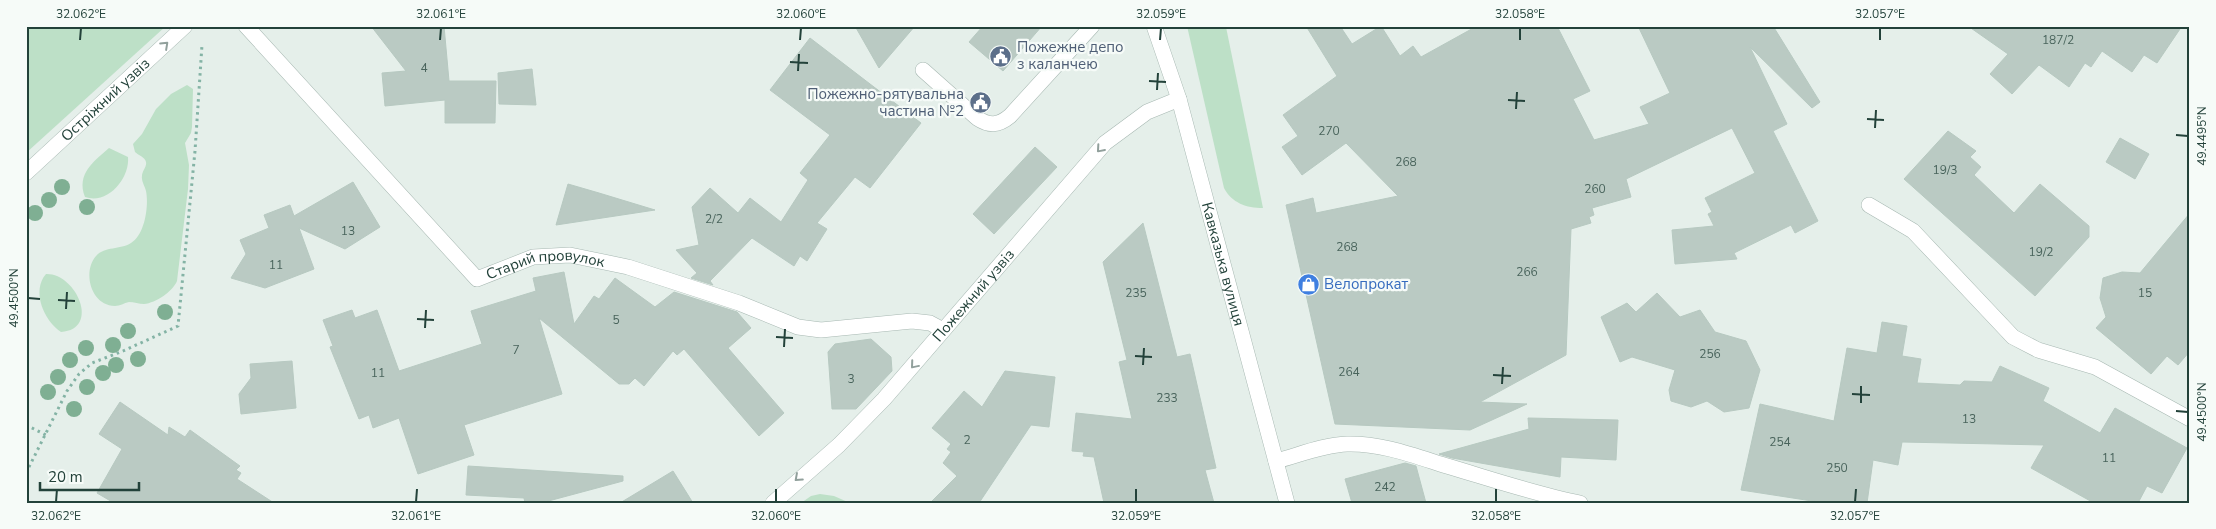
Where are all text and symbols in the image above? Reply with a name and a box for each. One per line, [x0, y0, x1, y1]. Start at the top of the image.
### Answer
text: 32.062°E [56, 6, 106, 22]
text: 32.061°E [416, 6, 466, 22]
text: 32.060°E [776, 6, 826, 22]
text: 32.059°E [1136, 6, 1186, 22]
text: 32.058°E [1495, 6, 1545, 22]
text: 32.057°E [1855, 6, 1905, 22]
house number: 187/2 [2042, 32, 2074, 48]
place label: Пожежне депо з каланчею [1017, 37, 1124, 74]
one-way arrow [159, 42, 168, 51]
public building icon: Пожежне депо з каланчею [989, 44, 1013, 68]
street label: Остріжний узвіз [56, 53, 154, 146]
house number: 4 [420, 60, 428, 76]
place label: Пожежно-рятувальна частина №2 [807, 84, 964, 121]
public building icon: Пожежно-рятувальна частина №2 [968, 91, 992, 115]
text: 49.4495°N [2194, 106, 2210, 166]
house number: 270 [1318, 123, 1340, 139]
one-way arrow [1097, 143, 1106, 152]
house number: 268 [1395, 154, 1417, 170]
house number: 19/3 [1933, 162, 1958, 178]
house number: 260 [1584, 181, 1606, 197]
street label: Кавказька вулиця [1197, 200, 1249, 328]
house number: 2/2 [705, 211, 723, 227]
house number: 13 [341, 223, 355, 239]
house number: 268 [1336, 239, 1358, 255]
house number: 19/2 [2029, 244, 2054, 260]
street label: Старий провулок [483, 245, 607, 285]
street label: Пожежний узвіз [928, 245, 1019, 346]
house number: 11 [269, 257, 283, 273]
house number: 266 [1516, 264, 1538, 280]
text: 49.4500°N [6, 268, 22, 328]
shop icon: Велопрокат [1296, 272, 1320, 296]
place label: Велопрокат [1324, 274, 1408, 294]
house number: 235 [1125, 285, 1147, 301]
house number: 15 [2138, 285, 2152, 301]
house number: 5 [612, 312, 620, 328]
house number: 7 [512, 342, 520, 358]
house number: 256 [1699, 346, 1721, 362]
one-way arrow [910, 359, 919, 368]
house number: 264 [1338, 364, 1360, 380]
house number: 11 [371, 365, 385, 381]
house number: 3 [847, 371, 855, 387]
text: 49.4500°N [2194, 382, 2210, 442]
house number: 233 [1156, 390, 1178, 406]
house number: 13 [1962, 411, 1976, 427]
house number: 2 [963, 432, 971, 448]
house number: 254 [1769, 434, 1791, 450]
house number: 11 [2102, 450, 2116, 466]
scale bar [40, 459, 139, 491]
house number: 250 [1826, 460, 1848, 476]
text: 20 m [48, 467, 83, 487]
one-way arrow [795, 473, 804, 482]
house number: 242 [1374, 479, 1396, 495]
text: 32.062°E [31, 508, 81, 524]
text: 32.061°E [391, 508, 441, 524]
text: 32.060°E [751, 508, 801, 524]
text: 32.059°E [1111, 508, 1161, 524]
text: 32.058°E [1471, 508, 1521, 524]
text: 32.057°E [1830, 508, 1880, 524]

